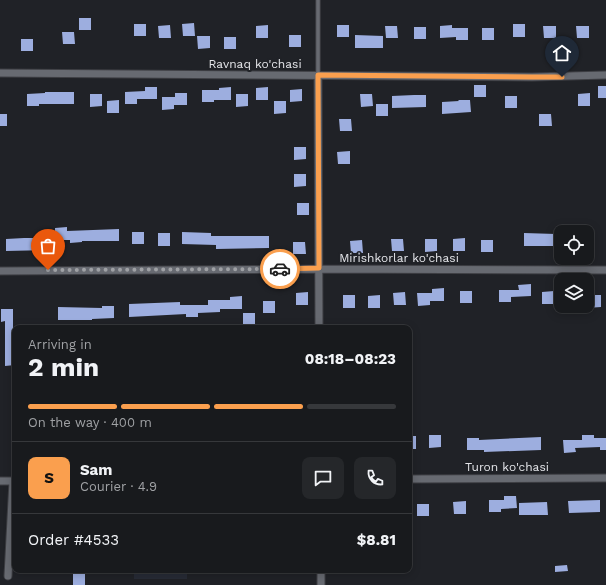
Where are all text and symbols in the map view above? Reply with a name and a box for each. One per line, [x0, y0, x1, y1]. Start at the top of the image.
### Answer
pin [545, 36, 579, 77]
icon: home [551, 42, 573, 64]
street label: Ravnaq ko'chasi [208, 57, 302, 71]
map controls [554, 225, 594, 313]
button: locate [554, 225, 594, 265]
pin [31, 229, 65, 270]
icon: bag [37, 235, 59, 257]
courier [260, 249, 300, 289]
street label: Mirishkorlar ko'chasi [339, 251, 459, 265]
icon: car [269, 258, 291, 280]
button: layers [554, 273, 594, 313]
text: Arriving in [28, 337, 92, 352]
text: 08:18–08:23 [305, 350, 396, 368]
text: 2 min [28, 352, 99, 382]
text: On the way · 400 m [28, 415, 152, 430]
button: chat [302, 457, 344, 499]
button: phone [354, 457, 396, 499]
street label: Turon ko'chasi [465, 460, 549, 474]
text: Sam [80, 461, 112, 479]
text: S [44, 469, 54, 487]
text: Courier · 4.9 [80, 479, 157, 494]
text: Order #4533 [28, 531, 119, 549]
text: $8.81 [357, 531, 396, 549]

